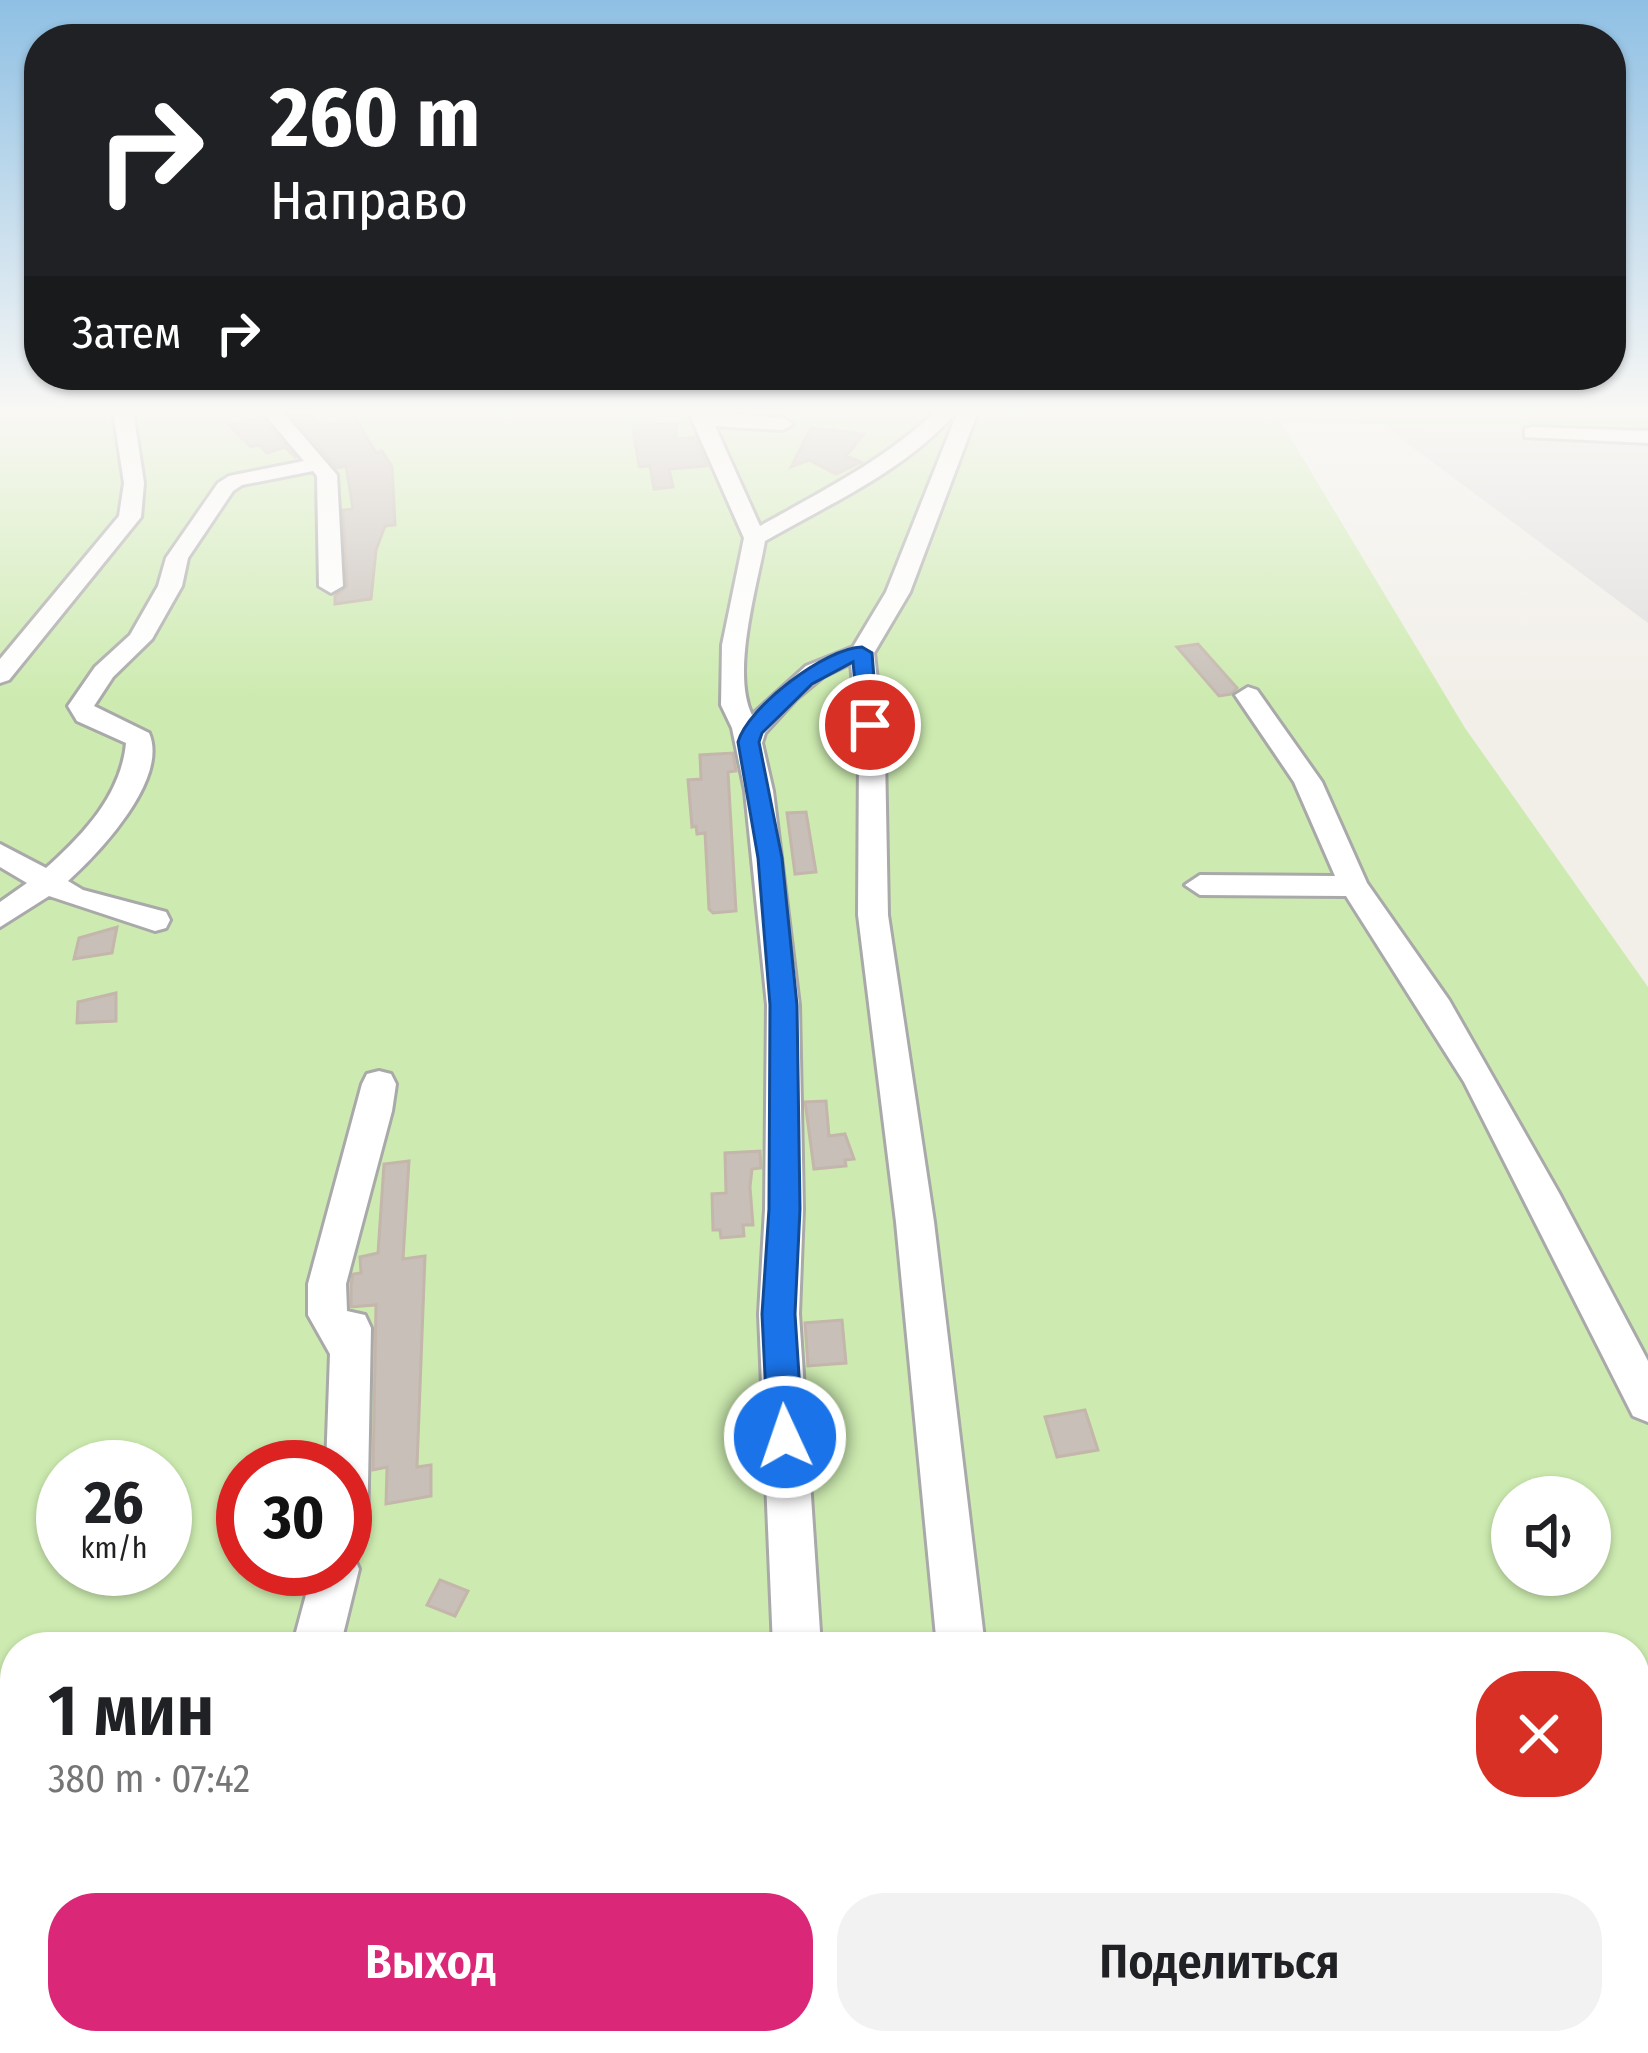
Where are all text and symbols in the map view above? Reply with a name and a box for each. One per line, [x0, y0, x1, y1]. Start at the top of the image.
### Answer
text: 260 m [270, 67, 480, 168]
icon: right [72, 72, 228, 228]
text: Направо [270, 169, 468, 233]
icon: right [205, 300, 271, 366]
text: Затем [72, 306, 181, 360]
pin [819, 674, 921, 776]
icon: arrive [837, 692, 903, 758]
position arrow [722, 1374, 848, 1500]
speed limit sign: 30 [216, 1440, 372, 1596]
text: 26 [84, 1467, 144, 1539]
map controls [1491, 1476, 1611, 1596]
button: sound [1491, 1476, 1611, 1596]
text: km/h [81, 1530, 147, 1566]
text: 1 мин [48, 1668, 215, 1754]
button: close [1476, 1671, 1602, 1797]
text: 380 m · 07:42 [48, 1756, 250, 1802]
button: Выход [48, 1893, 813, 2031]
button: Поделиться [837, 1893, 1602, 2031]

